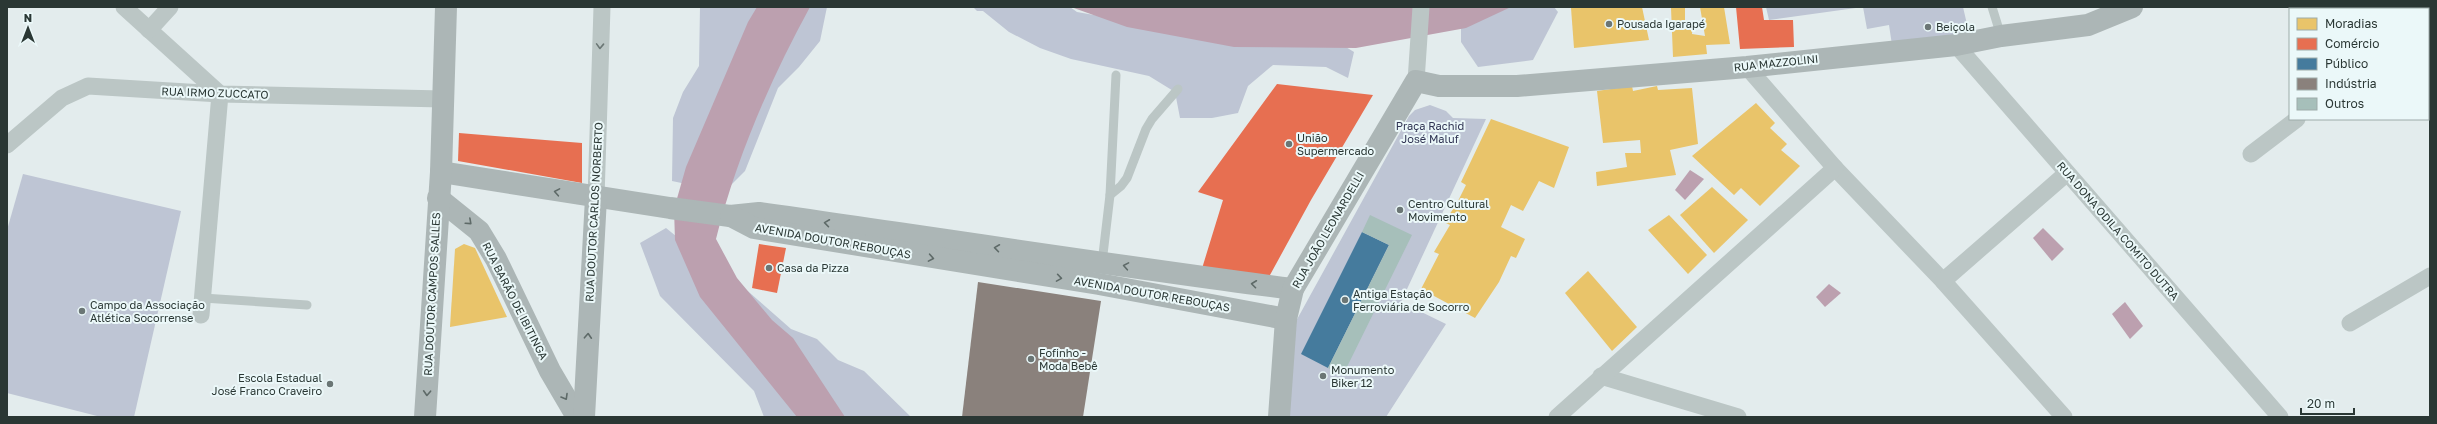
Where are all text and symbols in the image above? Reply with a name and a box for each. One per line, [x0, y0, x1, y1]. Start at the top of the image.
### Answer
north arrow [8, 8, 48, 48]
legend [2289, 8, 2429, 120]
text: N [24, 11, 32, 24]
text: Moradias [2325, 16, 2378, 31]
place label: Pousada Igarapé [1617, 17, 1705, 30]
marker: Pousada Igarapé [1604, 19, 1614, 29]
place label: Beiçola [1936, 20, 1975, 33]
marker: Beiçola [1923, 22, 1933, 32]
text: Comércio [2325, 36, 2379, 51]
one-way arrow [596, 43, 605, 49]
street label: RUA MAZZOLINI [1733, 52, 1819, 73]
text: Público [2325, 56, 2368, 71]
text: Indústria [2325, 76, 2377, 91]
street label: RUA IRMO ZUCCATO [161, 84, 269, 101]
text: Outros [2325, 96, 2364, 111]
park label: Praça Rachid José Maluf [1396, 119, 1464, 145]
street label: RUA DOUTOR CARLOS NORBERTO [582, 122, 605, 302]
place label: União Supermercado [1297, 131, 1374, 157]
marker: União Supermercado [1284, 139, 1294, 149]
street label: RUA DONA ODILA COMITO DUTRA [2055, 159, 2182, 303]
street label: RUA JOÃO LEONARDELLI [1289, 169, 1366, 290]
one-way arrow [554, 188, 560, 196]
place label: Centro Cultural Movimento [1408, 197, 1489, 223]
marker: Centro Cultural Movimento [1395, 205, 1405, 215]
street label: RUA DOUTOR CAMPOS SALLES [421, 212, 442, 376]
one-way arrow [464, 218, 472, 225]
one-way arrow [824, 219, 830, 228]
street label: AVENIDA DOUTOR REBOUÇAS [754, 220, 912, 261]
street label: RUA BARÃO DE IBITINGA [480, 240, 551, 362]
one-way arrow [994, 243, 1000, 252]
one-way arrow [928, 253, 934, 262]
place label: Casa da Pizza [777, 261, 849, 274]
one-way arrow [1123, 262, 1129, 270]
marker: Casa da Pizza [764, 263, 774, 273]
one-way arrow [1056, 273, 1063, 282]
street label: AVENIDA DOUTOR REBOUÇAS [1073, 273, 1231, 314]
one-way arrow [1251, 280, 1257, 289]
place label: Antiga Estação Ferroviária de Socorro [1353, 287, 1470, 313]
marker: Antiga Estação Ferroviária de Socorro [1340, 295, 1350, 305]
place label: Campo da Associação Atlética Socorrense [90, 298, 205, 324]
marker: Campo da Associação Atlética Socorrense [77, 306, 87, 316]
one-way arrow [584, 333, 593, 339]
place label: Fofinho - Moda Bebê [1039, 346, 1098, 372]
marker: Fofinho - Moda Bebê [1026, 354, 1036, 364]
place label: Monumento Biker 12 [1331, 363, 1395, 389]
place label: Escola Estadual José Franco Craveiro [212, 371, 322, 397]
marker: Monumento Biker 12 [1318, 371, 1328, 381]
marker: Escola Estadual José Franco Craveiro [325, 379, 335, 389]
one-way arrow [422, 390, 431, 396]
scale bar [2301, 390, 2354, 416]
one-way arrow [560, 393, 567, 400]
text: 20 m [2307, 396, 2335, 411]

